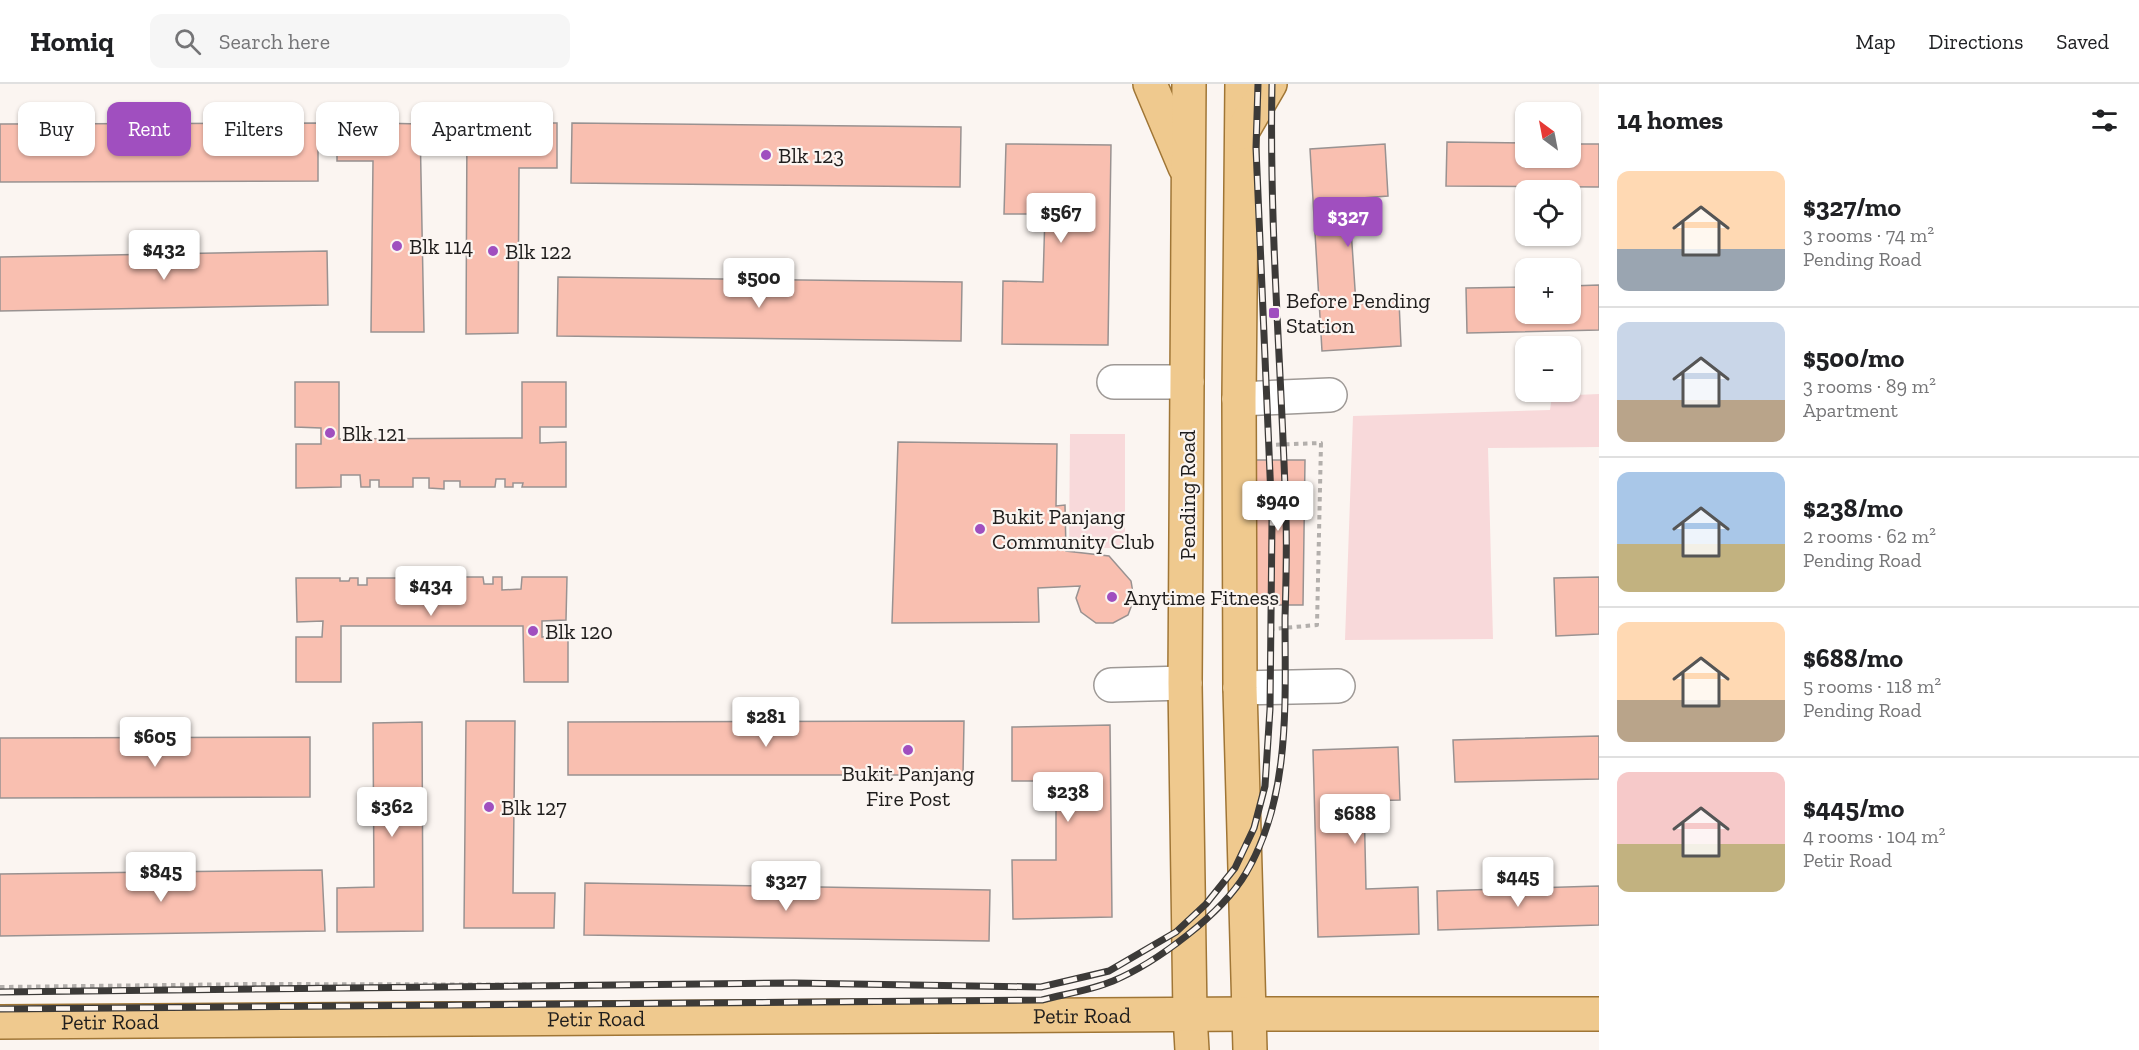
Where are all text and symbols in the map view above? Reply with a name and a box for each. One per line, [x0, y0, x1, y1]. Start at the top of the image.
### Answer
search box [150, 14, 570, 68]
text: Homiq [30, 25, 114, 58]
icon: search [171, 25, 204, 58]
text: Search here [219, 28, 330, 55]
text: Map [1856, 29, 1896, 54]
text: Directions [1929, 29, 2023, 54]
text: Saved [2056, 29, 2109, 54]
chip: Buy [18, 102, 95, 156]
chip: Rent [107, 102, 191, 156]
chip: Filters [203, 102, 304, 156]
chip: New [316, 102, 399, 156]
chip: Apartment [411, 102, 553, 156]
north arrow [1515, 102, 1581, 168]
map controls [1515, 102, 1581, 402]
text: 14 homes [1617, 104, 1723, 136]
icon: filters [2088, 104, 2121, 137]
place label: Blk 123 [778, 142, 844, 169]
marker: Blk 123 [759, 148, 773, 162]
button: locate [1515, 180, 1581, 246]
text: $327/mo [1803, 191, 1901, 223]
pin: $567 [1025, 193, 1097, 244]
icon: home [1665, 195, 1737, 267]
pin: $327 [1312, 197, 1384, 248]
text: $567 [1041, 200, 1081, 224]
text: $327 [1327, 204, 1369, 228]
text: 3 rooms · 74 m² [1803, 223, 1934, 247]
pin: $432 [128, 230, 200, 281]
place label: Blk 114 [409, 233, 473, 260]
text: $432 [143, 237, 185, 261]
place label: Blk 122 [505, 238, 572, 265]
marker: Blk 114 [390, 239, 404, 253]
marker: Blk 122 [486, 244, 500, 258]
text: Pending Road [1803, 247, 1921, 271]
pin: $500 [723, 258, 795, 309]
button: + [1515, 258, 1581, 324]
text: $500 [737, 265, 781, 289]
place label: Before Pending Station [1286, 287, 1430, 339]
marker: Before Pending Station [1267, 306, 1281, 320]
button: − [1515, 336, 1581, 402]
text: $500/mo [1803, 342, 1904, 374]
icon: home [1665, 346, 1737, 418]
text: 3 rooms · 89 m² [1803, 374, 1936, 398]
text: Apartment [1803, 398, 1898, 422]
place label: Blk 121 [342, 420, 406, 447]
marker: Blk 121 [323, 426, 337, 440]
street label: Pending Road [1174, 430, 1201, 560]
pin: $940 [1242, 481, 1314, 532]
text: $940 [1256, 488, 1300, 512]
text: $238/mo [1803, 492, 1903, 524]
icon: home [1665, 496, 1737, 568]
place label: Bukit Panjang Community Club [992, 503, 1155, 555]
marker: Bukit Panjang Community Club [973, 522, 987, 536]
text: 2 rooms · 62 m² [1803, 524, 1936, 548]
text: Pending Road [1803, 548, 1921, 572]
pin: $434 [395, 566, 467, 617]
text: $434 [409, 573, 453, 597]
place label: Anytime Fitness [1124, 584, 1279, 611]
marker: Anytime Fitness [1105, 590, 1119, 604]
place label: Blk 120 [545, 618, 613, 645]
marker: Blk 120 [526, 624, 540, 638]
text: $688/mo [1803, 642, 1903, 674]
icon: home [1665, 646, 1737, 718]
text: 5 rooms · 118 m² [1803, 674, 1941, 698]
pin: $281 [730, 697, 802, 748]
text: Pending Road [1803, 698, 1921, 722]
text: $281 [746, 704, 786, 728]
pin: $605 [119, 717, 191, 768]
text: $605 [134, 724, 176, 748]
marker: Bukit Panjang Fire Post [901, 743, 915, 757]
place label: Bukit Panjang Fire Post [842, 760, 974, 812]
pin: $238 [1032, 772, 1104, 823]
text: $238 [1047, 779, 1089, 803]
pin: $362 [356, 787, 428, 838]
text: $445/mo [1803, 792, 1904, 824]
text: $362 [371, 794, 413, 818]
place label: Blk 127 [501, 794, 567, 821]
pin: $688 [1319, 794, 1391, 845]
icon: home [1665, 796, 1737, 868]
marker: Blk 127 [482, 800, 496, 814]
text: $688 [1334, 801, 1376, 825]
text: 4 rooms · 104 m² [1803, 824, 1945, 848]
text: Petir Road [1803, 848, 1892, 872]
pin: $845 [125, 852, 197, 903]
pin: $445 [1482, 857, 1554, 908]
text: $845 [140, 859, 182, 883]
pin: $327 [750, 861, 822, 912]
text: $445 [1496, 864, 1540, 888]
text: $327 [765, 868, 807, 892]
street label: Petir Road [1033, 1001, 1131, 1029]
street label: Petir Road [547, 1004, 645, 1032]
street label: Petir Road [61, 1007, 159, 1035]

